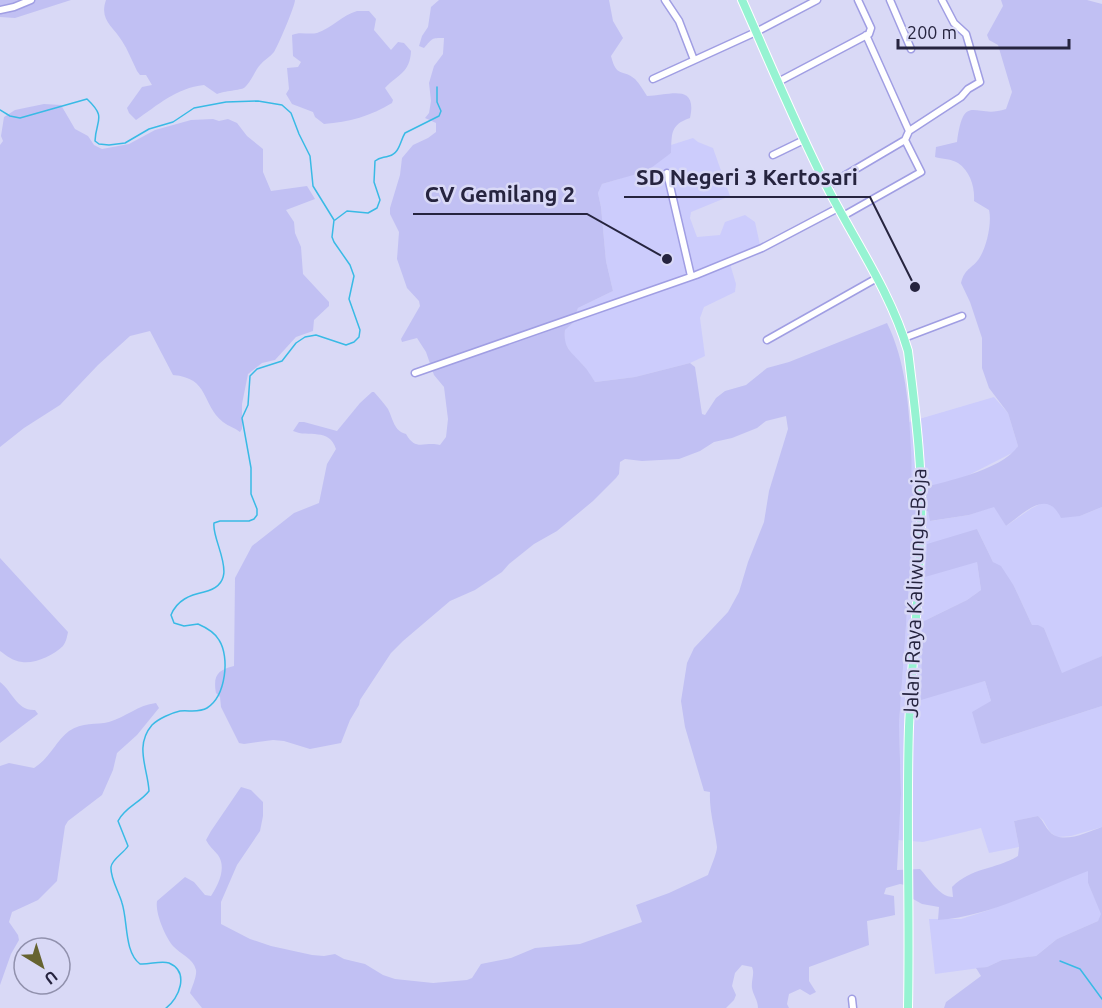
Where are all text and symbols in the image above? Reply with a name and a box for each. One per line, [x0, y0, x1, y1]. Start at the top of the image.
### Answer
scale bar [898, 12, 1069, 50]
text: 200 m [907, 22, 957, 42]
callout: SD Negeri 3 Kertosari [624, 157, 870, 197]
text: SD Negeri 3 Kertosari [636, 164, 858, 189]
callout: CV Gemilang 2 [413, 174, 587, 214]
text: CV Gemilang 2 [425, 181, 575, 206]
street label: Jalan Raya Kaliwungu-Boja [898, 468, 930, 718]
north arrow [12, 936, 72, 996]
text: U [41, 967, 61, 988]

